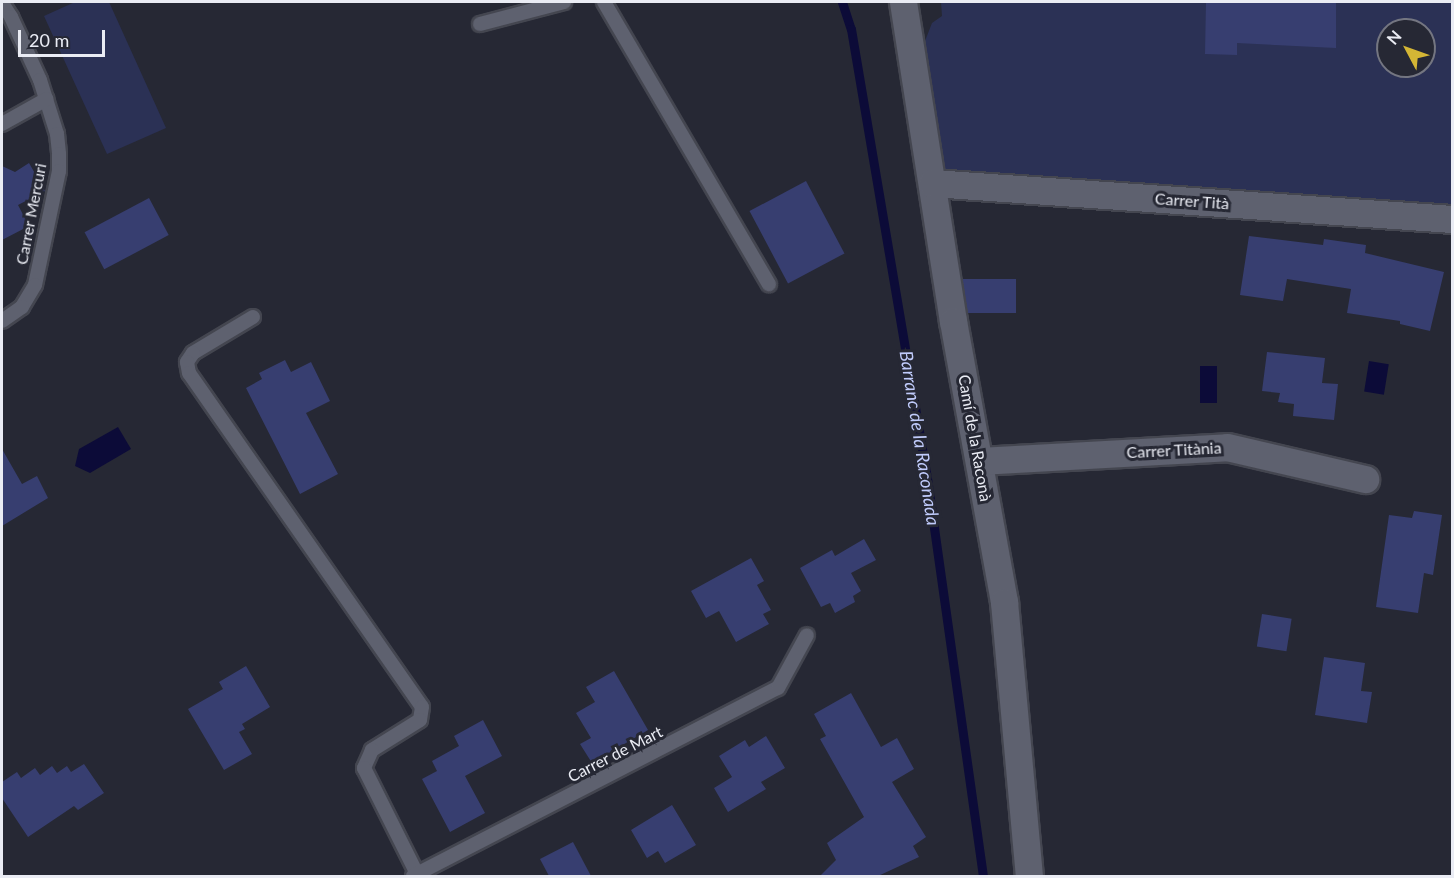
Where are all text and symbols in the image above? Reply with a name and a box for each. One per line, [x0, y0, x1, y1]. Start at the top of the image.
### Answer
scale bar [21, 18, 108, 56]
north arrow [1376, 18, 1436, 78]
text: N [1382, 26, 1405, 48]
text: 20 m [29, 29, 69, 51]
street label: Carrer Mercuri [12, 162, 50, 266]
street label: Carrer Tità [1154, 189, 1230, 213]
water label: Barranc de la Raconada [896, 349, 944, 527]
street label: Camí de la Raconà [954, 373, 996, 503]
street label: Carrer Titània [1126, 438, 1222, 462]
street label: Carrer de Mart [564, 722, 666, 786]

